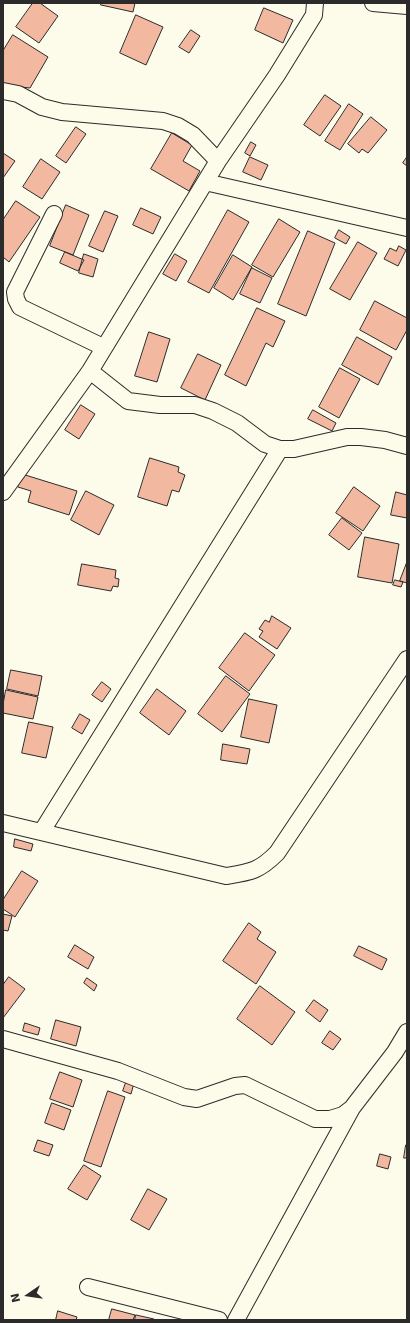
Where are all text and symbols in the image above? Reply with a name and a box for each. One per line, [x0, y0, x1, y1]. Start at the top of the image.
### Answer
north arrow [8, 1275, 48, 1315]
text: N [8, 1292, 23, 1304]

